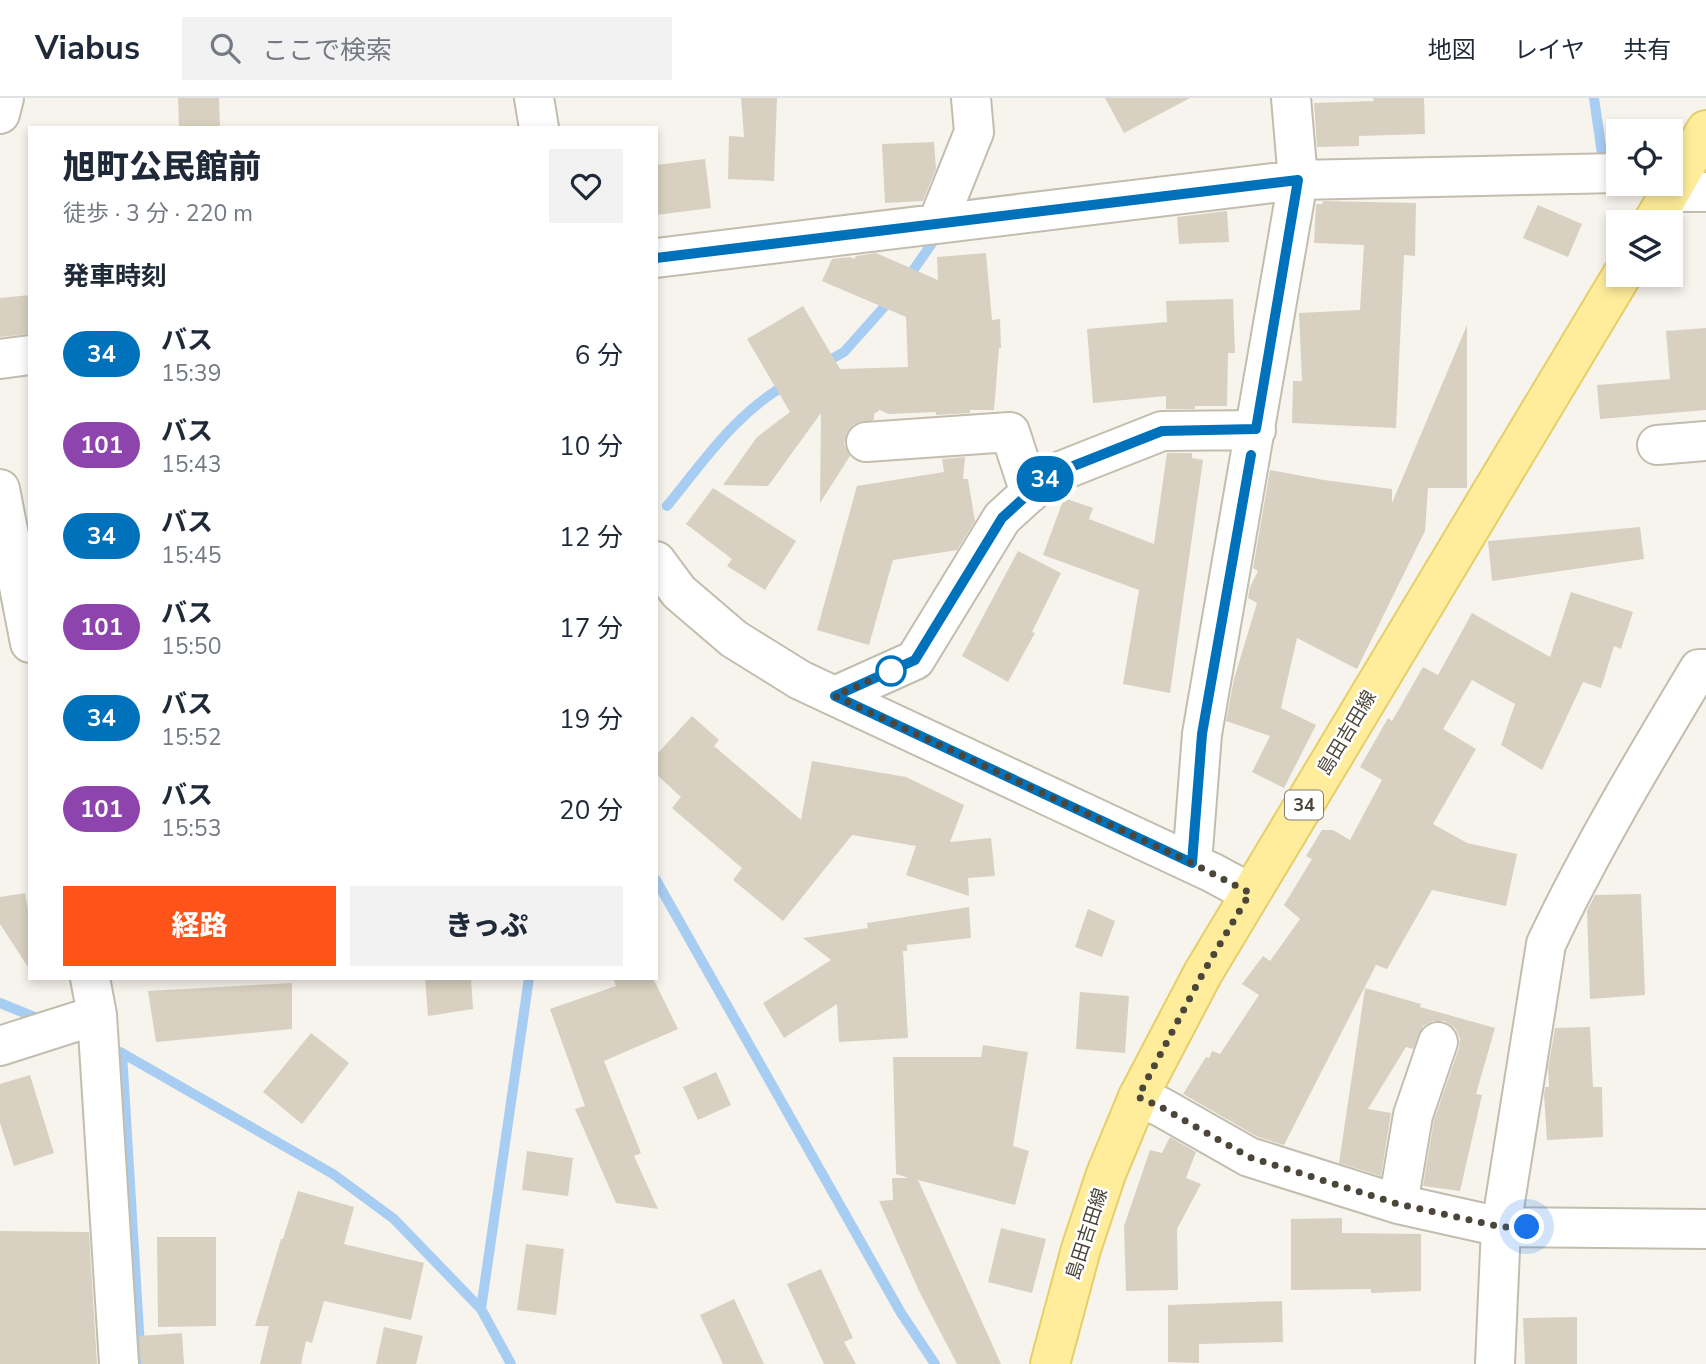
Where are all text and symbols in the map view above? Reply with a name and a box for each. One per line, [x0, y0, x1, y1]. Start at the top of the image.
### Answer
search box [182, 17, 672, 80]
text: Viabus [35, 26, 140, 71]
icon: search [206, 29, 244, 67]
text: ここで検索 [262, 33, 392, 68]
text: 地図 [1428, 34, 1476, 66]
text: レイヤ [1514, 34, 1585, 66]
text: 共有 [1623, 34, 1671, 66]
map controls [1606, 119, 1683, 287]
button: locate [1606, 119, 1683, 196]
text: 旭町公民館前 [63, 145, 261, 190]
button: heart [549, 149, 623, 223]
text: 徒歩 · 3 分 · 220 m [63, 198, 253, 229]
button: layers [1606, 210, 1683, 287]
text: 発車時刻 [63, 259, 167, 294]
text: バス [161, 323, 213, 358]
text: 34 [87, 338, 116, 370]
text: 6 分 [575, 338, 623, 373]
text: 15:39 [161, 358, 221, 389]
text: バス [161, 414, 213, 449]
text: 101 [80, 429, 123, 461]
text: 10 分 [559, 429, 623, 464]
text: 15:43 [161, 449, 221, 480]
line badge: 34 [1014, 456, 1076, 502]
text: 34 [1031, 463, 1059, 495]
text: バス [161, 505, 213, 540]
text: 34 [87, 520, 116, 552]
text: 12 分 [559, 520, 623, 555]
text: 15:45 [161, 540, 221, 571]
text: バス [161, 596, 213, 631]
text: 101 [80, 611, 123, 643]
text: 17 分 [559, 611, 623, 646]
text: 15:50 [161, 631, 221, 662]
unlabelled marker [876, 656, 906, 686]
street label: 島田吉田線 [1311, 686, 1383, 780]
text: バス [161, 687, 213, 722]
text: 34 [87, 702, 116, 734]
text: 19 分 [559, 702, 623, 737]
text: 15:52 [161, 722, 221, 753]
text: バス [161, 778, 213, 813]
road number: 34 [1285, 790, 1323, 820]
text: 101 [80, 793, 123, 825]
text: 20 分 [559, 793, 623, 828]
text: 15:53 [161, 813, 221, 844]
button: 経路 [63, 886, 336, 966]
button: きっぷ [350, 886, 623, 966]
street label: 島田吉田線 [1060, 1185, 1114, 1283]
your location [1509, 1209, 1544, 1244]

